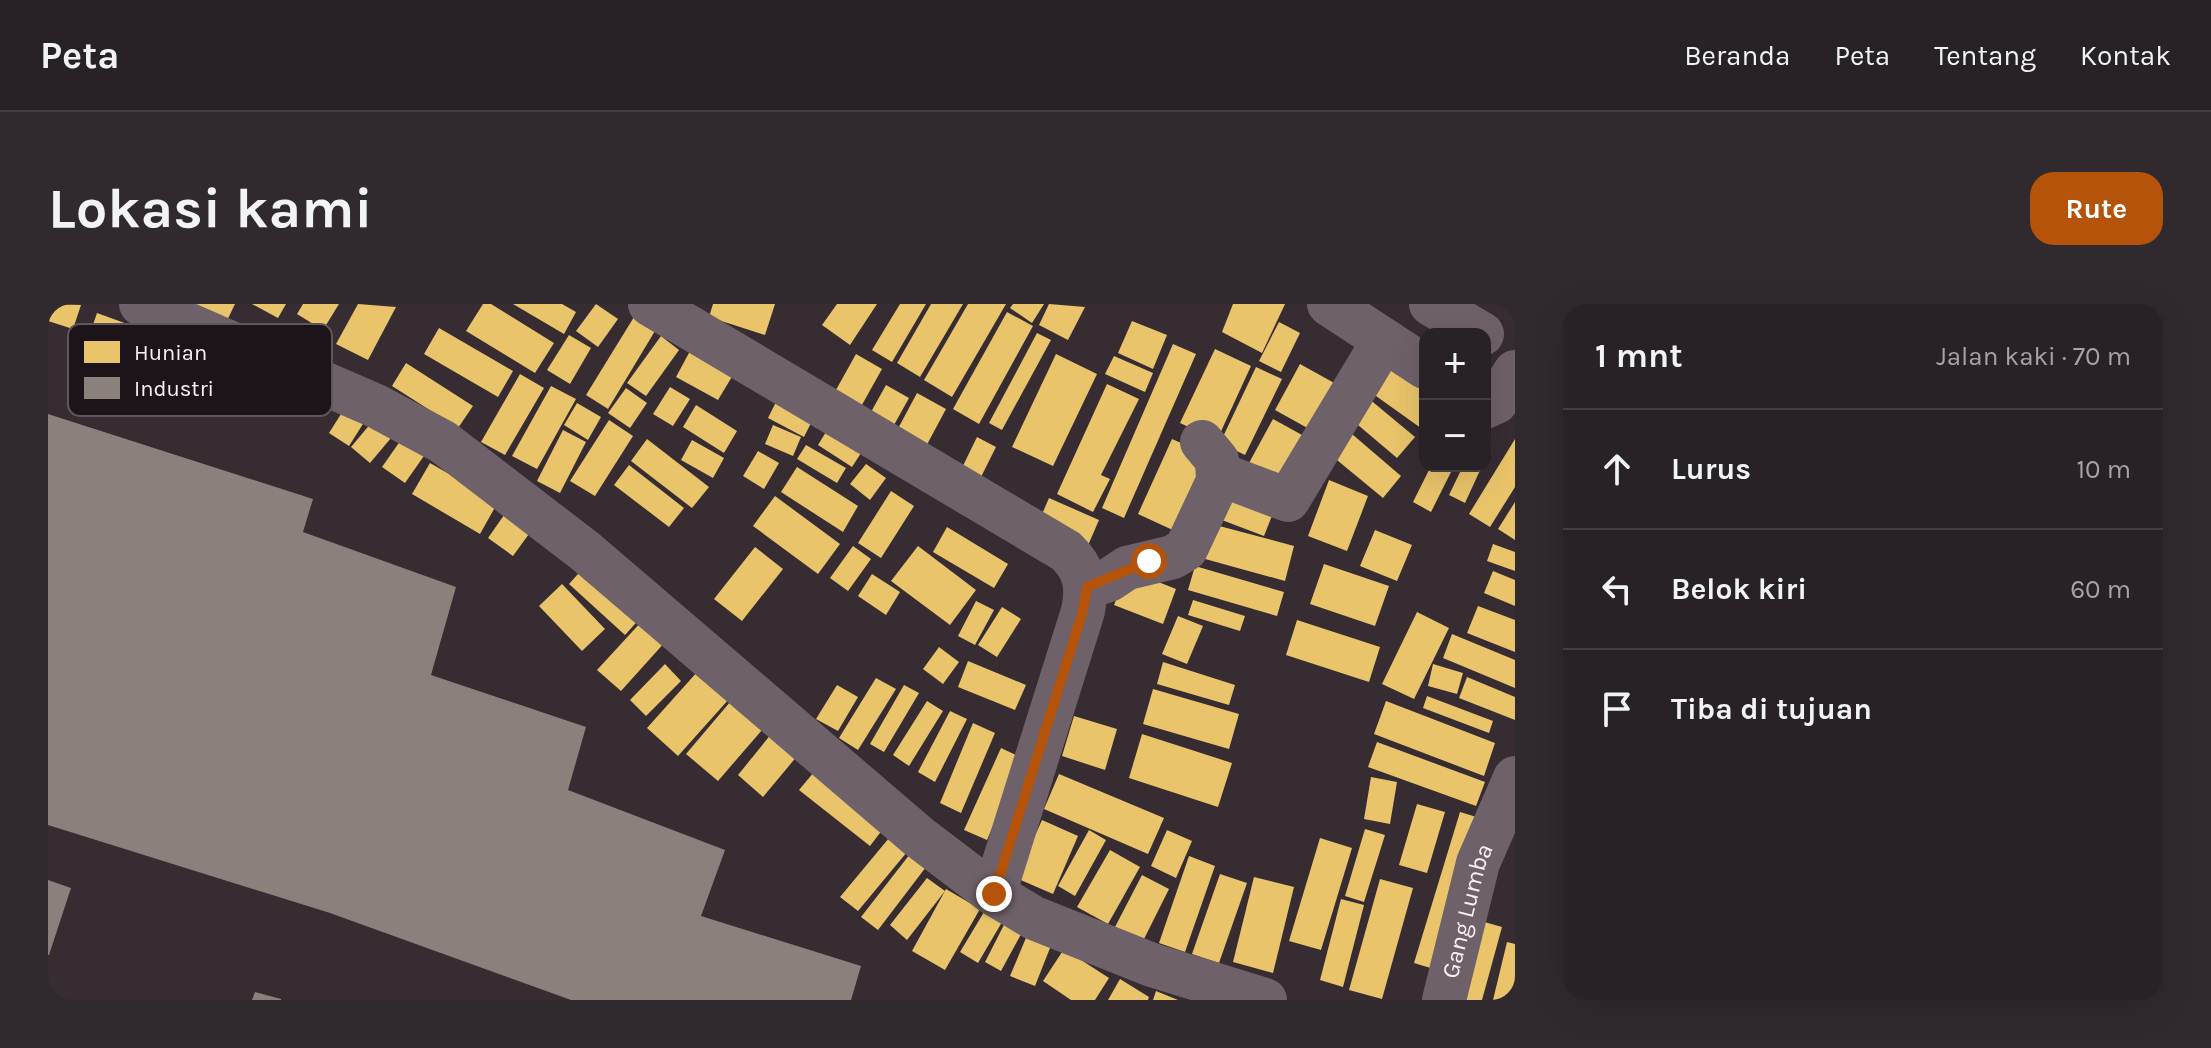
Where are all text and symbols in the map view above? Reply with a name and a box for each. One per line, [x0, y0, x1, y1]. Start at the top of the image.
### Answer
text: Peta [40, 33, 119, 78]
text: Beranda [1684, 39, 1790, 72]
text: Peta [1834, 39, 1890, 72]
text: Tentang [1934, 39, 2036, 72]
text: Kontak [2080, 39, 2171, 72]
button: Rute [2030, 172, 2163, 245]
text: Lokasi kami [48, 176, 373, 241]
legend [68, 324, 332, 416]
map controls [1419, 328, 1491, 472]
button: + [1419, 328, 1491, 400]
text: 1 mnt [1595, 336, 1683, 376]
text: Hunian [134, 340, 207, 366]
text: Jalan kaki · 70 m [1936, 341, 2131, 372]
text: Industri [134, 376, 214, 402]
button: − [1419, 400, 1491, 472]
icon: ahead [1595, 447, 1639, 491]
text: Lurus [1671, 451, 1751, 487]
text: 10 m [2076, 454, 2131, 485]
route start [1131, 543, 1167, 579]
icon: left [1595, 567, 1639, 611]
text: Belok kiri [1671, 571, 1807, 607]
text: 60 m [2070, 574, 2131, 605]
icon: arrive [1595, 687, 1639, 731]
text: Tiba di tujuan [1671, 691, 1872, 727]
street label: Gang Lumba [1436, 839, 1499, 981]
route end [976, 876, 1012, 912]

